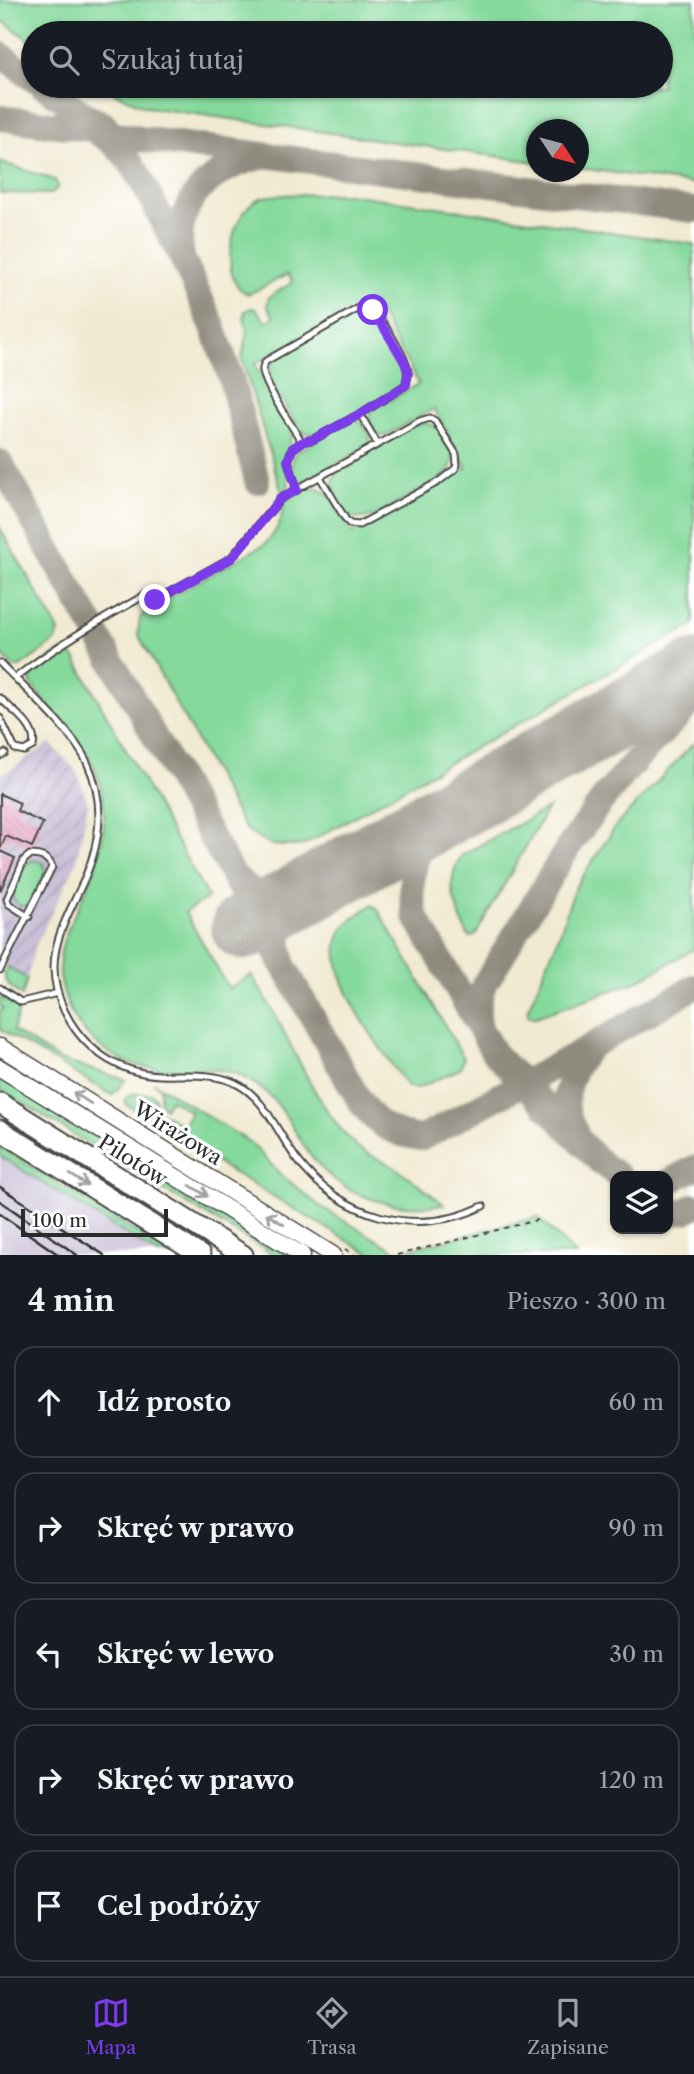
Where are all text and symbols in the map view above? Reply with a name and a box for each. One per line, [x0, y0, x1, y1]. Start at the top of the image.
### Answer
search box [21, 21, 673, 98]
icon: search [45, 41, 83, 79]
text: Szukaj tutaj [101, 44, 244, 76]
north arrow [526, 119, 589, 182]
route start [357, 294, 388, 325]
route end [139, 584, 170, 615]
one-way arrow [73, 1091, 93, 1105]
street label: Wirażowa [128, 1095, 228, 1171]
street label: Pilotów [94, 1129, 173, 1191]
map controls [610, 1171, 673, 1234]
button: layers [610, 1171, 673, 1234]
one-way arrow [68, 1173, 88, 1187]
one-way arrow [189, 1184, 209, 1198]
scale bar [21, 1206, 168, 1238]
text: 100 m [32, 1209, 87, 1232]
one-way arrow [266, 1211, 286, 1225]
text: 4 min [28, 1282, 114, 1319]
text: Pieszo · 300 m [507, 1287, 666, 1315]
icon: ahead [30, 1383, 68, 1421]
text: Idź prosto [97, 1386, 231, 1418]
text: 60 m [608, 1388, 664, 1416]
icon: right [30, 1509, 68, 1547]
text: Skręć w prawo [97, 1512, 294, 1544]
text: 90 m [608, 1514, 664, 1542]
icon: left [30, 1635, 68, 1673]
text: Skręć w lewo [97, 1638, 274, 1670]
text: 30 m [609, 1640, 664, 1668]
icon: right [30, 1761, 68, 1799]
text: Skręć w prawo [97, 1764, 294, 1796]
text: 120 m [599, 1766, 664, 1794]
icon: arrive [30, 1887, 68, 1925]
text: Cel podróży [97, 1890, 260, 1922]
tab: Mapa [85, 1994, 136, 2059]
tab: Trasa [307, 1994, 356, 2059]
tab: Zapisane [527, 1994, 609, 2059]

